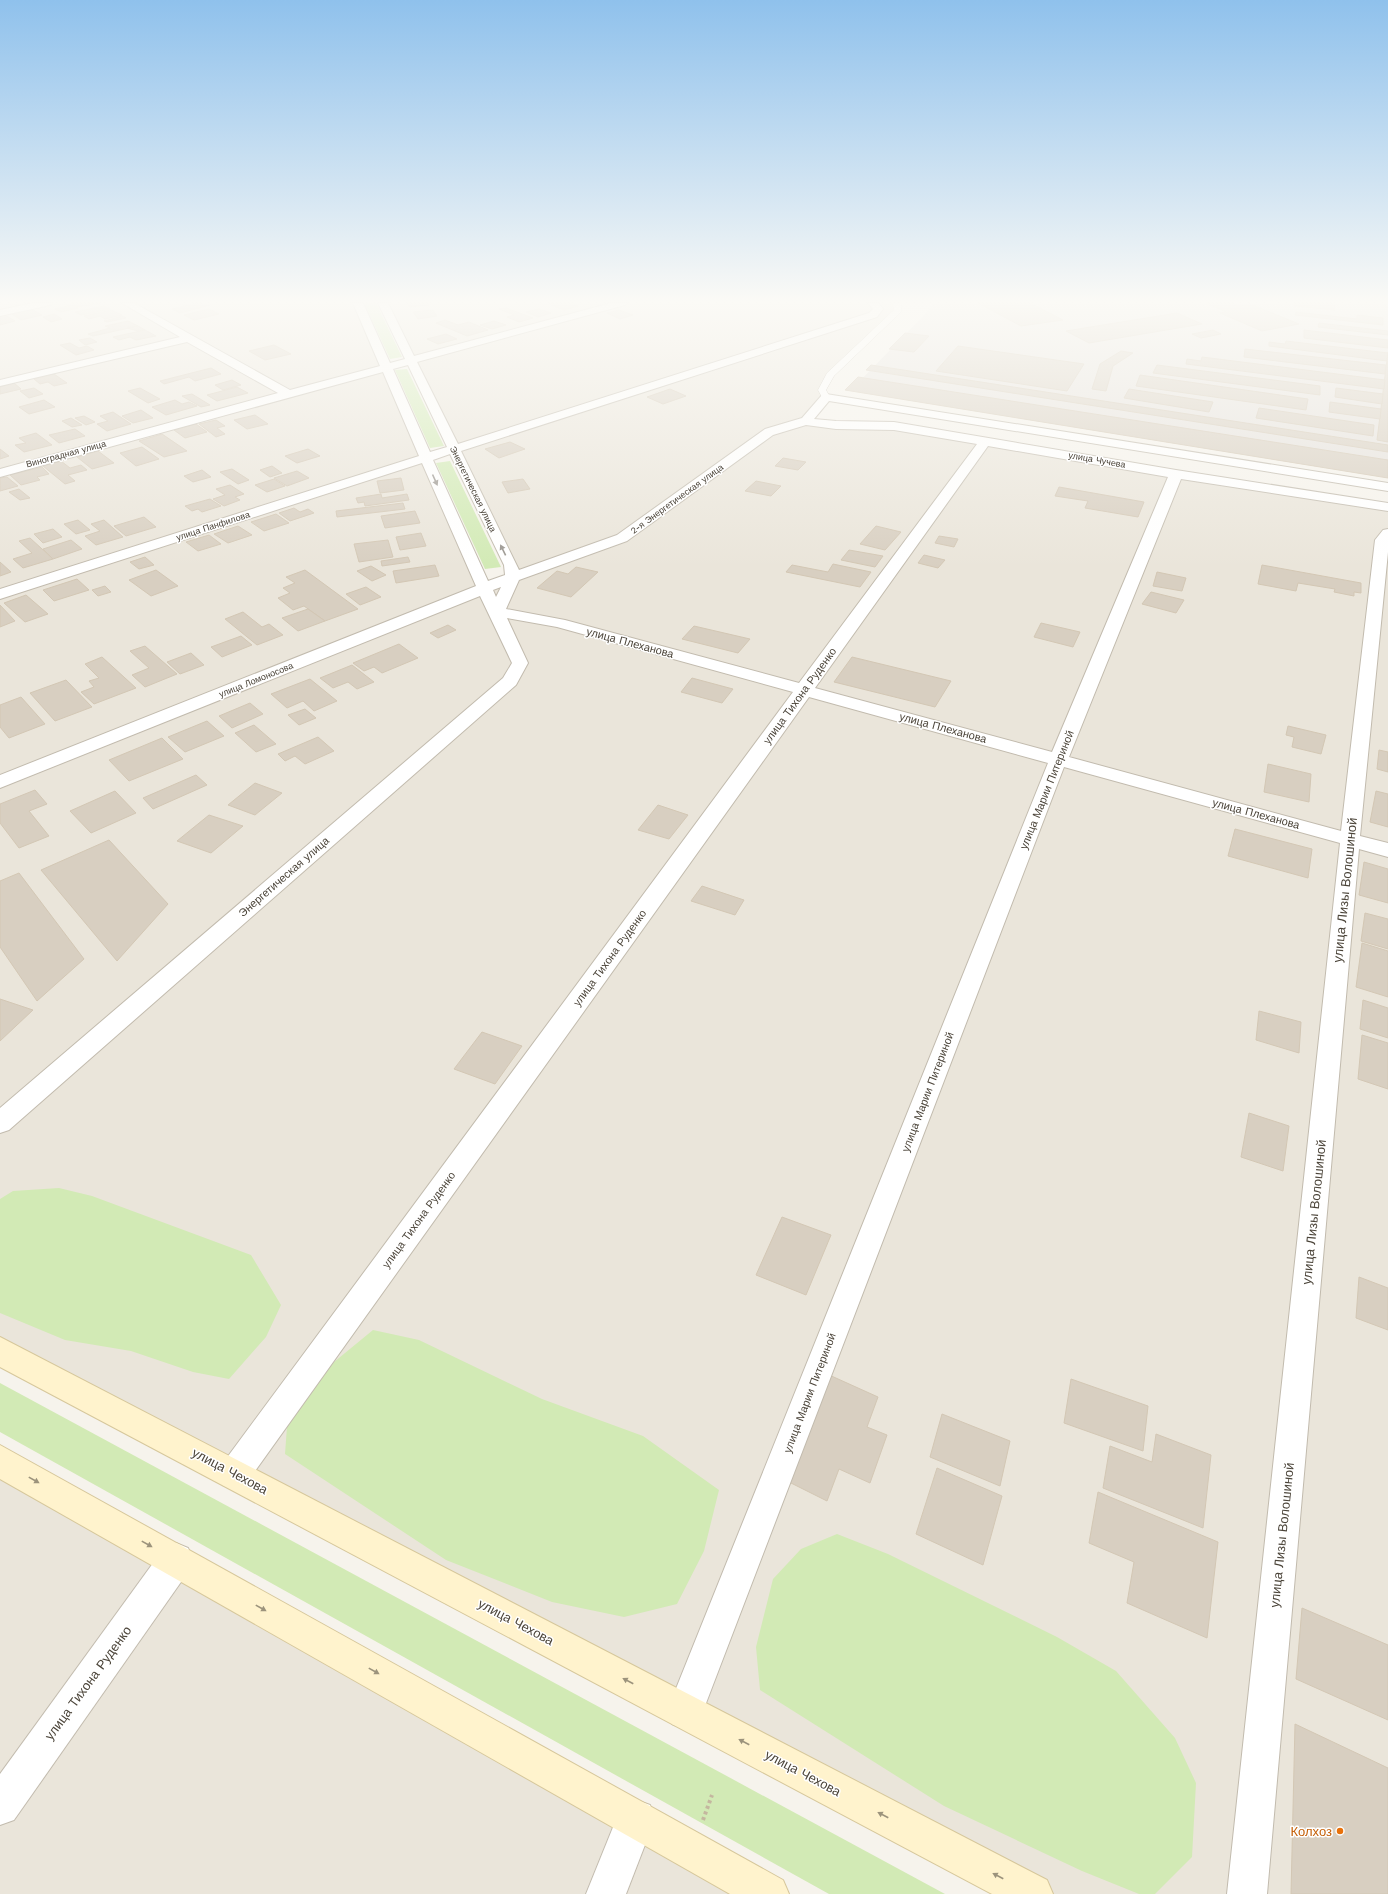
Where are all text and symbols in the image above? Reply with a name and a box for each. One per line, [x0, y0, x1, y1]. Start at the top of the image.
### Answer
street label: Виноградная улица [25, 439, 107, 469]
street label: Энергетическая улица [448, 444, 498, 534]
street label: улица Чучева [1068, 450, 1126, 470]
street label: 2-я Энергетическая улица [629, 462, 725, 536]
one-way arrow [432, 474, 438, 485]
street label: улица Панфилова [175, 509, 251, 543]
one-way arrow [500, 544, 507, 556]
street label: улица Плеханова [585, 625, 676, 661]
street label: улица Тихона Руденко [761, 645, 839, 747]
street label: улица Ломоносова [217, 661, 295, 699]
street label: улица Плеханова [898, 710, 989, 746]
street label: улица Марии Питериной [1017, 729, 1077, 851]
street label: улица Плеханова [1211, 796, 1302, 832]
street label: улица Лизы Волошиной [1330, 817, 1360, 963]
street label: Энергетическая улица [236, 834, 332, 920]
street label: улица Тихона Руденко [571, 907, 649, 1009]
street label: улица Марии Питериной [899, 1030, 957, 1154]
street label: улица Лизы Волошиной [1299, 1139, 1329, 1285]
street label: улица Тихона Руденко [380, 1169, 458, 1271]
street label: улица Марии Питериной [781, 1331, 839, 1455]
street label: улица Чехова [190, 1445, 271, 1498]
street label: улица Лизы Волошиной [1267, 1462, 1297, 1608]
one-way arrow [28, 1477, 40, 1484]
one-way arrow [141, 1540, 153, 1547]
street label: улица Чехова [476, 1596, 557, 1649]
one-way arrow [255, 1604, 267, 1611]
street label: улица Тихона Руденко [42, 1623, 134, 1743]
one-way arrow [368, 1668, 380, 1675]
one-way arrow [623, 1678, 634, 1685]
one-way arrow [738, 1738, 749, 1745]
street label: улица Чехова [763, 1747, 844, 1800]
one-way arrow [878, 1812, 889, 1818]
place label: Колхоз [1290, 1824, 1332, 1839]
marker: Колхоз [1335, 1826, 1345, 1836]
one-way arrow [993, 1873, 1004, 1879]

